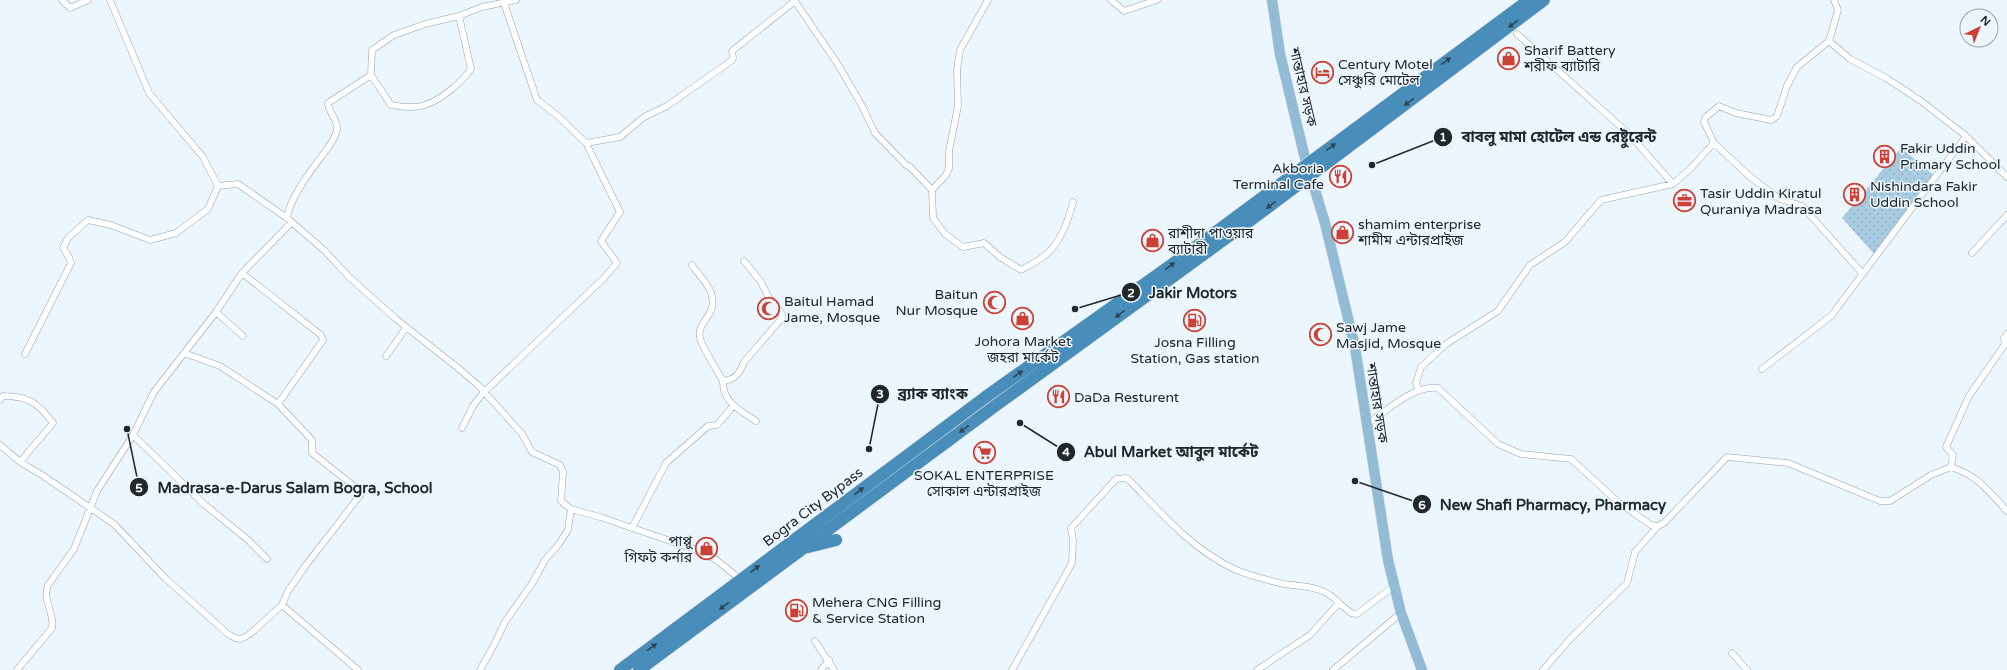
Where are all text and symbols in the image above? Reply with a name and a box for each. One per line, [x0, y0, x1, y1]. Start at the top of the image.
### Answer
north arrow [1959, 8, 1999, 48]
text: N [1978, 13, 1993, 29]
one-way arrow [1507, 19, 1518, 28]
place label: Sharif Battery শরীফ ব্যাটারি [1523, 42, 1616, 75]
street label: শান্তাহার সড়ক [1285, 45, 1321, 129]
shop icon: Sharif Battery শরীফ ব্যাটারি [1495, 45, 1521, 71]
place label: Century Motel সেঞ্চুরি মোটেল [1338, 56, 1433, 89]
one-way arrow [1441, 57, 1451, 65]
hotel icon: Century Motel সেঞ্চুরি মোটেল [1309, 59, 1335, 85]
one-way arrow [1404, 98, 1414, 106]
callout: বাবলু মামা হোটেল এন্ড রেষ্টুরেন্ট [1433, 123, 1664, 150]
text: বাবলু মামা হোটেল এন্ড রেষ্টুরেন্ট [1461, 128, 1657, 149]
text: 1 [1439, 130, 1447, 144]
place label: Fakir Uddin Primary School [1900, 140, 2001, 173]
one-way arrow [1325, 143, 1336, 151]
building icon: Fakir Uddin Primary School [1872, 143, 1898, 169]
place label: Akboria Terminal Cafe [1233, 160, 1324, 193]
restaurant icon: Akboria Terminal Cafe [1327, 163, 1353, 189]
place label: Nishindara Fakir Uddin School [1870, 178, 1978, 211]
building icon: Nishindara Fakir Uddin School [1841, 181, 1867, 207]
place label: Tasir Uddin Kiratul Quraniya Madrasa [1700, 185, 1822, 218]
office icon: Tasir Uddin Kiratul Quraniya Madrasa [1671, 188, 1697, 214]
one-way arrow [1266, 201, 1277, 209]
place label: shamim enterprise শামীম এন্টারপ্রাইজ [1357, 216, 1481, 249]
shop icon: shamim enterprise শামীম এন্টারপ্রাইজ [1329, 219, 1355, 245]
place label: রাশীদা পাওয়ার ব্যাটারী [1167, 225, 1254, 258]
shop icon: রাশীদা পাওয়ার ব্যাটারী [1140, 228, 1166, 254]
one-way arrow [1165, 262, 1175, 270]
callout: Jakir Motors [1121, 279, 1245, 306]
text: Jakir Motors [1148, 284, 1237, 302]
place label: Baitun Nur Mosque [896, 286, 978, 319]
text: 2 [1127, 286, 1135, 300]
mosque icon: Baitun Nur Mosque [981, 289, 1007, 315]
place label: Baitul Hamad Jame, Mosque [784, 293, 880, 326]
mosque icon: Baitul Hamad Jame, Mosque [755, 296, 781, 322]
shop icon: Johora Market জহরা মার্কেট [1010, 306, 1036, 332]
fuel station icon: Josna Filling Station, Gas station [1182, 307, 1208, 333]
one-way arrow [1115, 310, 1126, 318]
place label: Sawj Jame Masjid, Mosque [1336, 319, 1441, 352]
mosque icon: Sawj Jame Masjid, Mosque [1307, 322, 1333, 348]
place label: Johora Market জহরা মার্কেট [975, 333, 1072, 366]
place label: Josna Filling Station, Gas station [1131, 334, 1259, 367]
street label: শান্তাহার সড়ক [1362, 361, 1392, 445]
one-way arrow [1013, 370, 1024, 378]
callout: ব্র্যাক ব্যাংক [870, 381, 976, 408]
restaurant icon: DaDa Resturent [1046, 384, 1072, 410]
text: ব্র্যাক ব্যাংক [897, 385, 969, 403]
text: 3 [876, 387, 884, 401]
place label: DaDa Resturent [1074, 389, 1180, 406]
one-way arrow [958, 425, 969, 433]
callout: Abul Market আবুল মার্কেট [1056, 438, 1266, 465]
supermarket icon: SOKAL ENTERPRISE সোকাল এন্টারপ্রাইজ [971, 440, 997, 466]
text: Abul Market আবুল মার্কেট [1084, 442, 1259, 462]
text: 4 [1062, 445, 1070, 459]
street label: Bogra City Bypass [760, 464, 867, 550]
place label: SOKAL ENTERPRISE সোকাল এন্টারপ্রাইজ [914, 467, 1054, 500]
callout: Madrasa-e-Darus Salam Bogra, School [129, 474, 440, 501]
text: Madrasa-e-Darus Salam Bogra, School [157, 479, 433, 498]
text: 5 [135, 481, 143, 495]
one-way arrow [854, 487, 865, 495]
callout: New Shafi Pharmacy, Pharmacy [1412, 491, 1674, 518]
text: New Shafi Pharmacy, Pharmacy [1440, 496, 1666, 515]
text: 6 [1418, 498, 1426, 512]
place label: পাপ্পু গিফট কর্নার [623, 533, 694, 566]
shop icon: পাপ্পু গিফট কর্নার [694, 536, 720, 562]
one-way arrow [750, 565, 761, 573]
place label: Mehera CNG Filling & Service Station [812, 594, 941, 627]
fuel station icon: Mehera CNG Filling & Service Station [784, 597, 810, 623]
one-way arrow [719, 602, 730, 610]
one-way arrow [646, 643, 657, 651]

